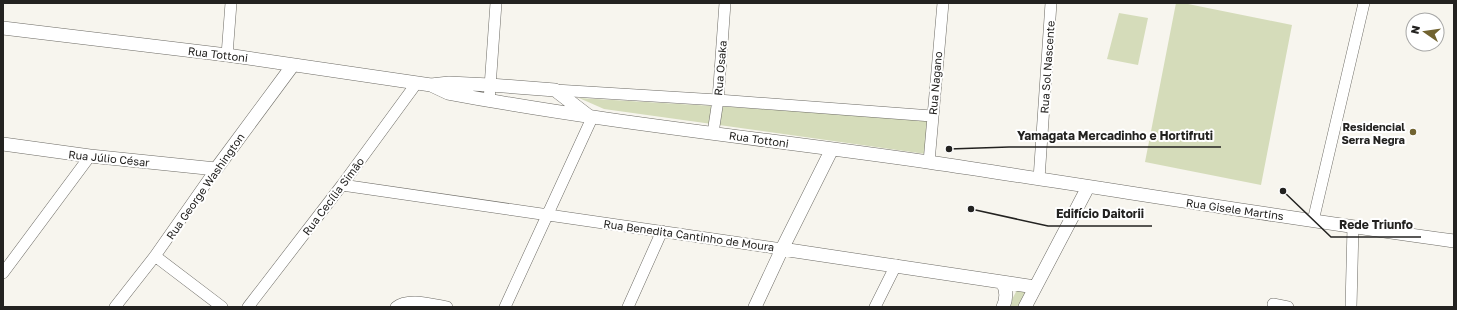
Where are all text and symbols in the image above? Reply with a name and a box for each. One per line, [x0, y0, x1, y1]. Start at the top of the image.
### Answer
north arrow [1405, 12, 1445, 52]
street label: Rua Sol Nascente [1037, 20, 1057, 114]
text: N [1407, 24, 1422, 35]
street label: Rua Osaka [711, 40, 729, 96]
street label: Rua Tottoni [187, 44, 249, 64]
street label: Rua Nagano [926, 50, 944, 115]
place label: Residencial Serra Negra [1341, 120, 1405, 146]
callout: Yamagata Mercadinho e Hortifruti [1009, 123, 1221, 147]
marker: Residencial Serra Negra [1408, 127, 1418, 137]
street label: Rua Tottoni [728, 128, 790, 150]
text: Yamagata Mercadinho e Hortifruti [1017, 128, 1213, 143]
street label: Rua George Washington [163, 130, 247, 242]
street label: Rua Júlio César [68, 147, 151, 169]
street label: Rua Cecília Simão [300, 154, 367, 237]
street label: Rua Gisele Martins [1185, 196, 1285, 222]
callout: Edifício Daitorii [1048, 202, 1152, 226]
text: Edifício Daitorii [1056, 206, 1144, 221]
callout: Rede Triunfo [1331, 213, 1421, 237]
street label: Rua Benedita Cantinho de Moura [603, 217, 775, 253]
text: Rede Triunfo [1339, 217, 1413, 232]

